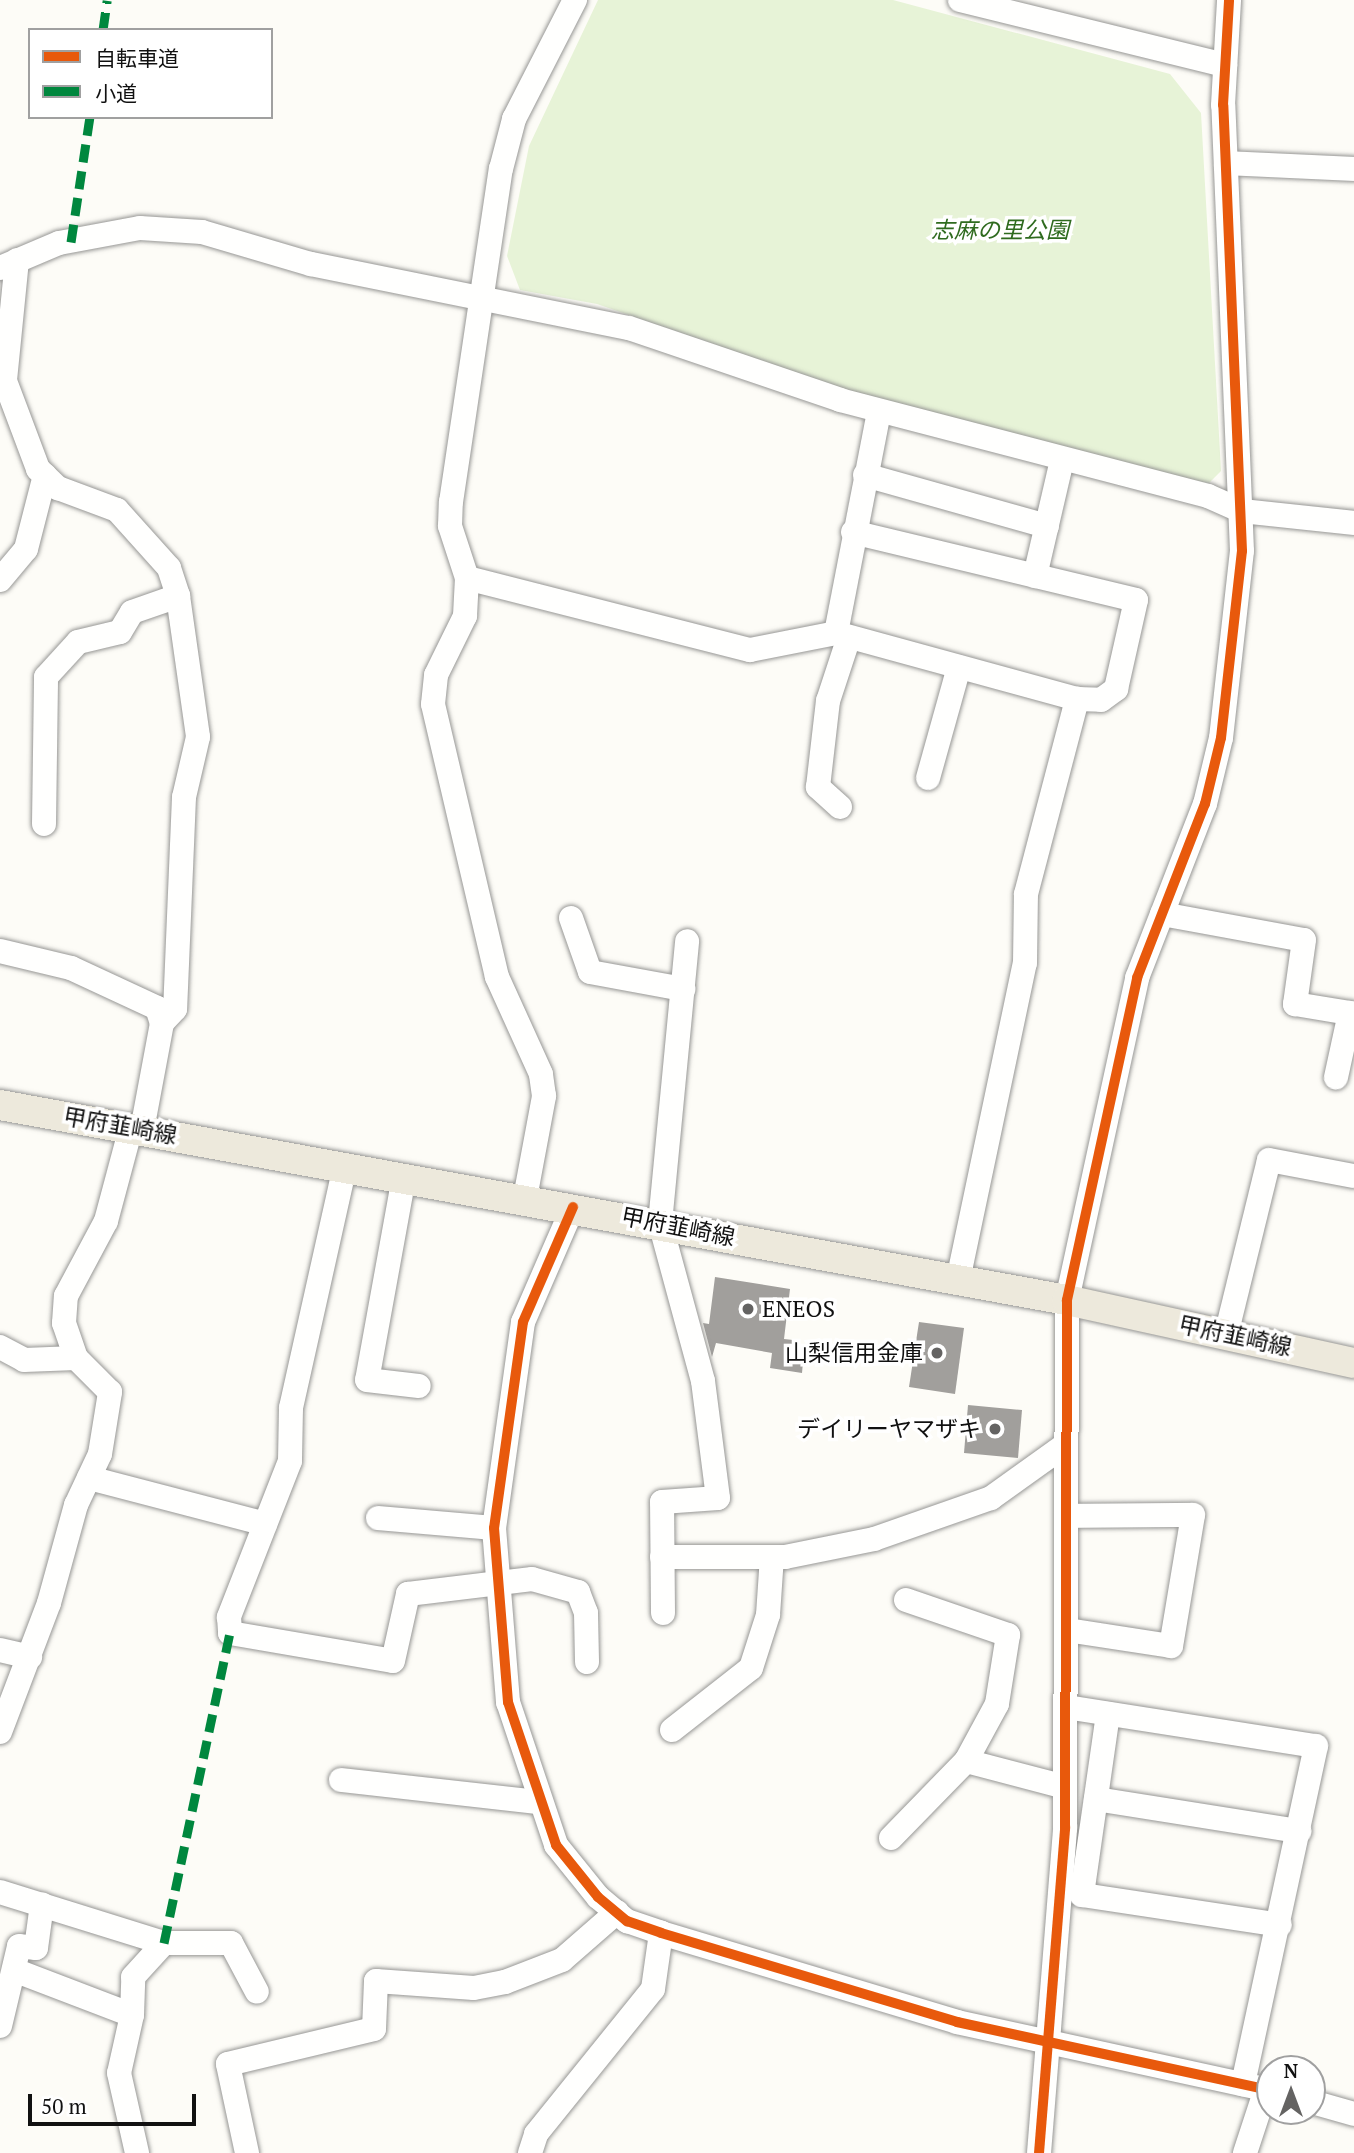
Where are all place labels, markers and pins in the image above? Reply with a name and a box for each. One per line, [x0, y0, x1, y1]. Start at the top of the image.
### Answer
place label: ENEOS [762, 1295, 835, 1323]
marker: ENEOS [740, 1301, 756, 1317]
place label: 山梨信用金庫 [785, 1339, 923, 1367]
marker: 山梨信用金庫 [929, 1345, 945, 1361]
place label: デイリーヤマザキ [797, 1415, 981, 1443]
marker: デイリーヤマザキ [987, 1421, 1003, 1437]

